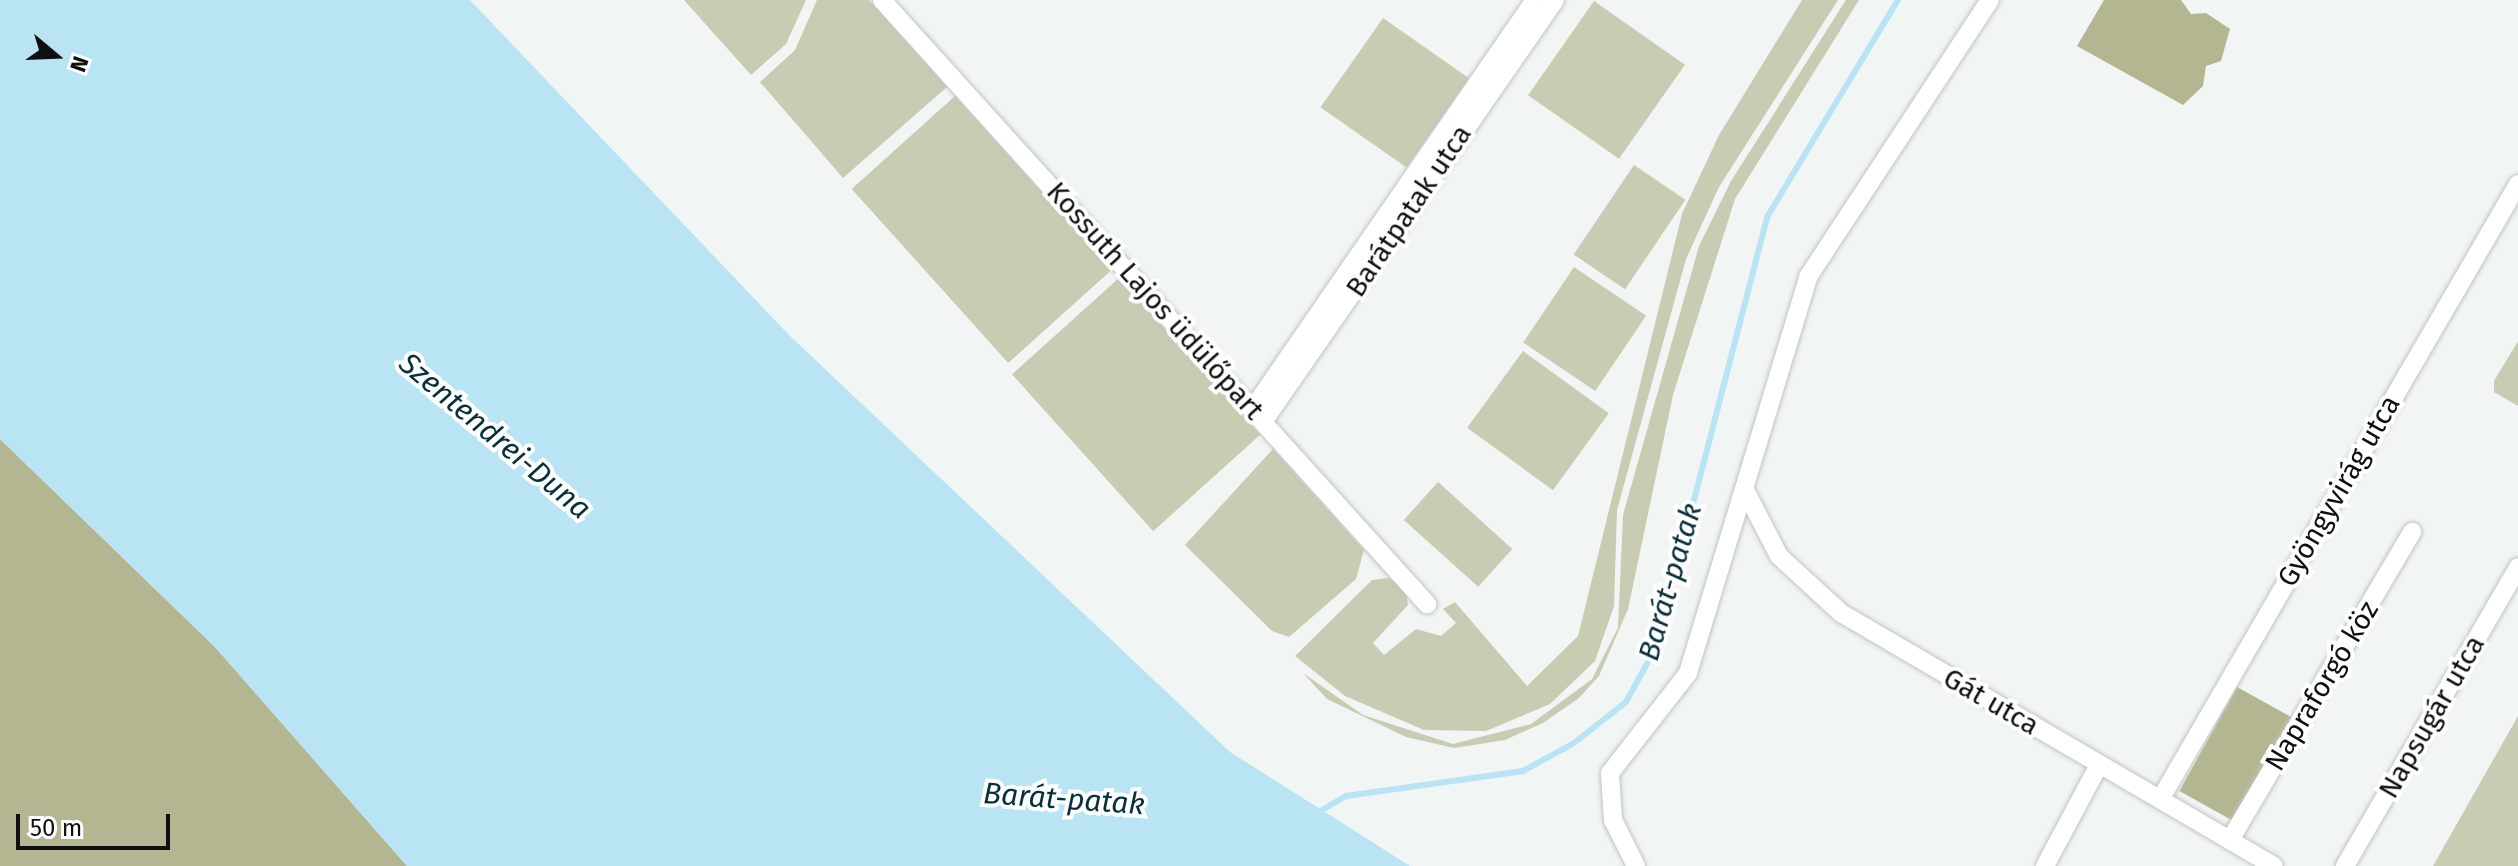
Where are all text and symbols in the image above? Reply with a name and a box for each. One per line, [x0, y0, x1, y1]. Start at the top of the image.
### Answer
north arrow [16, 16, 96, 96]
text: N [64, 53, 94, 75]
street label: Barátpatak utca [1339, 119, 1479, 303]
street label: Kossuth Lajos üdülőpart [1039, 175, 1271, 427]
water label: Szentendrei-Duna [392, 345, 598, 527]
street label: Gyöngyvirág utca [2271, 389, 2407, 593]
water label: Barát-patak [1630, 499, 1710, 665]
street label: Napraforgó köz [2258, 595, 2386, 777]
street label: Napsugár utca [2372, 630, 2492, 804]
street label: Gát utca [1937, 661, 2045, 743]
water label: Barát-patak [982, 775, 1146, 823]
scale bar [20, 798, 174, 848]
text: 50 m [30, 814, 82, 842]

